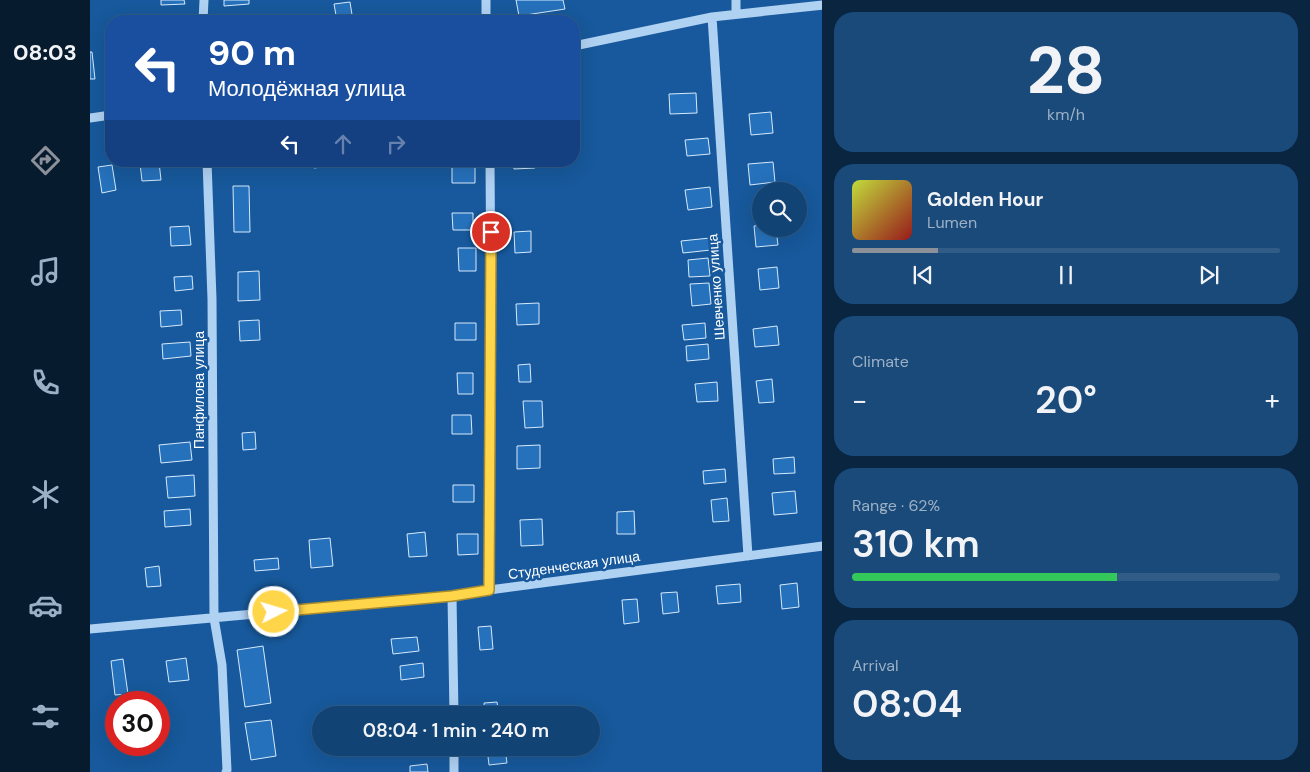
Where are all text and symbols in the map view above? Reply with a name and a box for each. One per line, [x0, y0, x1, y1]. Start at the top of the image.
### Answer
text: 28 [1027, 29, 1105, 113]
text: 90 m [208, 30, 296, 76]
icon: left [125, 35, 190, 100]
text: 08:03 [13, 38, 77, 67]
text: Молодёжная улица [208, 74, 406, 103]
text: km/h [1047, 104, 1085, 125]
icon: left [276, 130, 304, 158]
icon: ahead [329, 130, 357, 158]
icon: right [382, 130, 410, 158]
icon: directions [28, 143, 63, 178]
map controls [752, 182, 807, 237]
button: search [752, 182, 807, 237]
text: Golden Hour [927, 187, 1043, 212]
pin [470, 211, 512, 253]
text: Lumen [927, 212, 977, 233]
icon: arrive [477, 218, 505, 246]
street label: Шевченко улица [703, 233, 729, 341]
icon: music [28, 254, 63, 289]
icon: previous [909, 261, 937, 289]
icon: pause [1052, 261, 1080, 289]
icon: next [1195, 261, 1223, 289]
street label: Панфилова улица [190, 331, 208, 449]
text: Climate [852, 351, 909, 372]
icon: phone [28, 365, 63, 400]
text: 20° [1035, 375, 1097, 425]
text: − [852, 382, 867, 419]
text: + [1265, 382, 1280, 419]
icon: climate [28, 477, 63, 512]
text: Range · 62% [852, 495, 940, 516]
text: 310 km [852, 519, 980, 569]
street label: Студенческая улица [507, 547, 641, 583]
position arrow [247, 585, 299, 637]
icon: car [28, 588, 63, 623]
text: Arrival [852, 655, 899, 676]
text: 08:04 [852, 679, 962, 729]
speed limit sign: 30 [105, 691, 170, 756]
icon: filters [28, 699, 63, 734]
text: 08:04 · 1 min · 240 m [363, 718, 549, 743]

